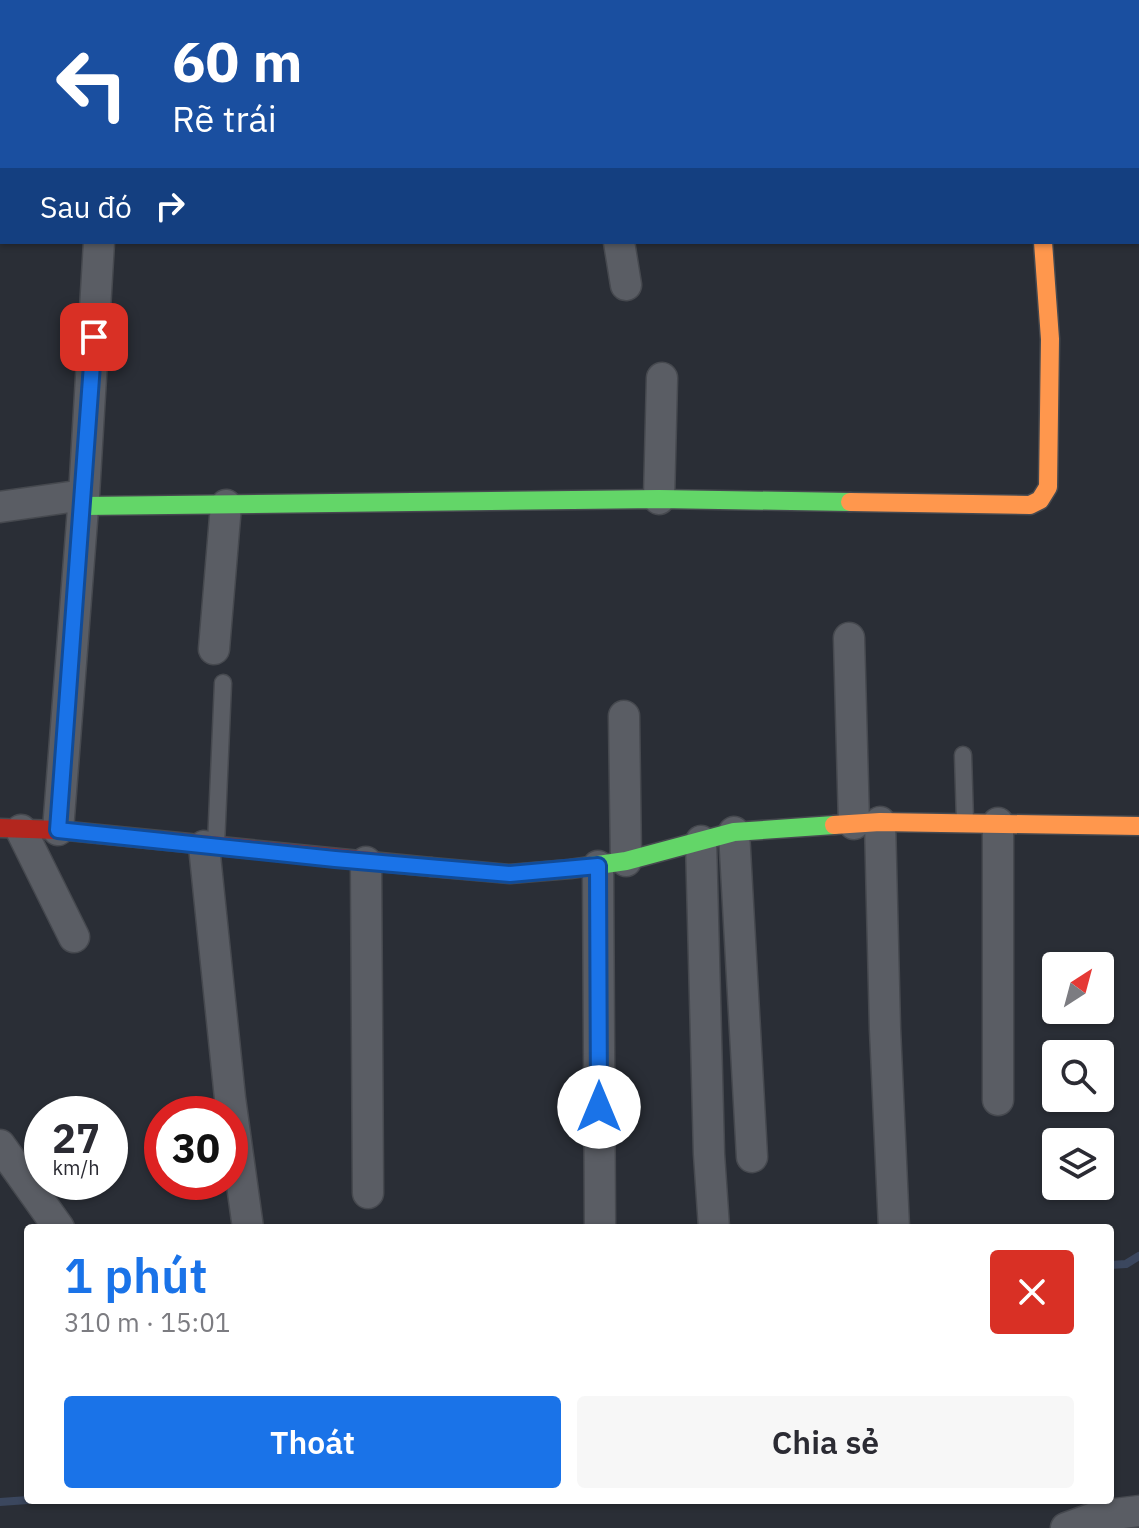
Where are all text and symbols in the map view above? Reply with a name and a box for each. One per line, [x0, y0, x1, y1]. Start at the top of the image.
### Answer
text: 60 m [172, 25, 302, 97]
icon: left [40, 32, 144, 136]
text: Rẽ trái [172, 95, 277, 142]
icon: right [148, 184, 192, 228]
text: Sau đó [40, 187, 132, 226]
pin [60, 303, 128, 371]
icon: arrive [72, 315, 116, 359]
north arrow [1042, 952, 1114, 1024]
map controls [1042, 952, 1114, 1200]
button: search [1042, 1040, 1114, 1112]
position arrow [557, 1065, 641, 1149]
speed limit sign: 30 [144, 1096, 248, 1200]
text: 27 [52, 1112, 100, 1164]
button: layers [1042, 1128, 1114, 1200]
text: km/h [52, 1154, 100, 1181]
text: 1 phút [64, 1244, 207, 1306]
button: close [990, 1250, 1074, 1334]
text: 310 m · 15:01 [64, 1305, 230, 1339]
button: Thoát [64, 1396, 561, 1488]
button: Chia sẻ [577, 1396, 1074, 1488]

